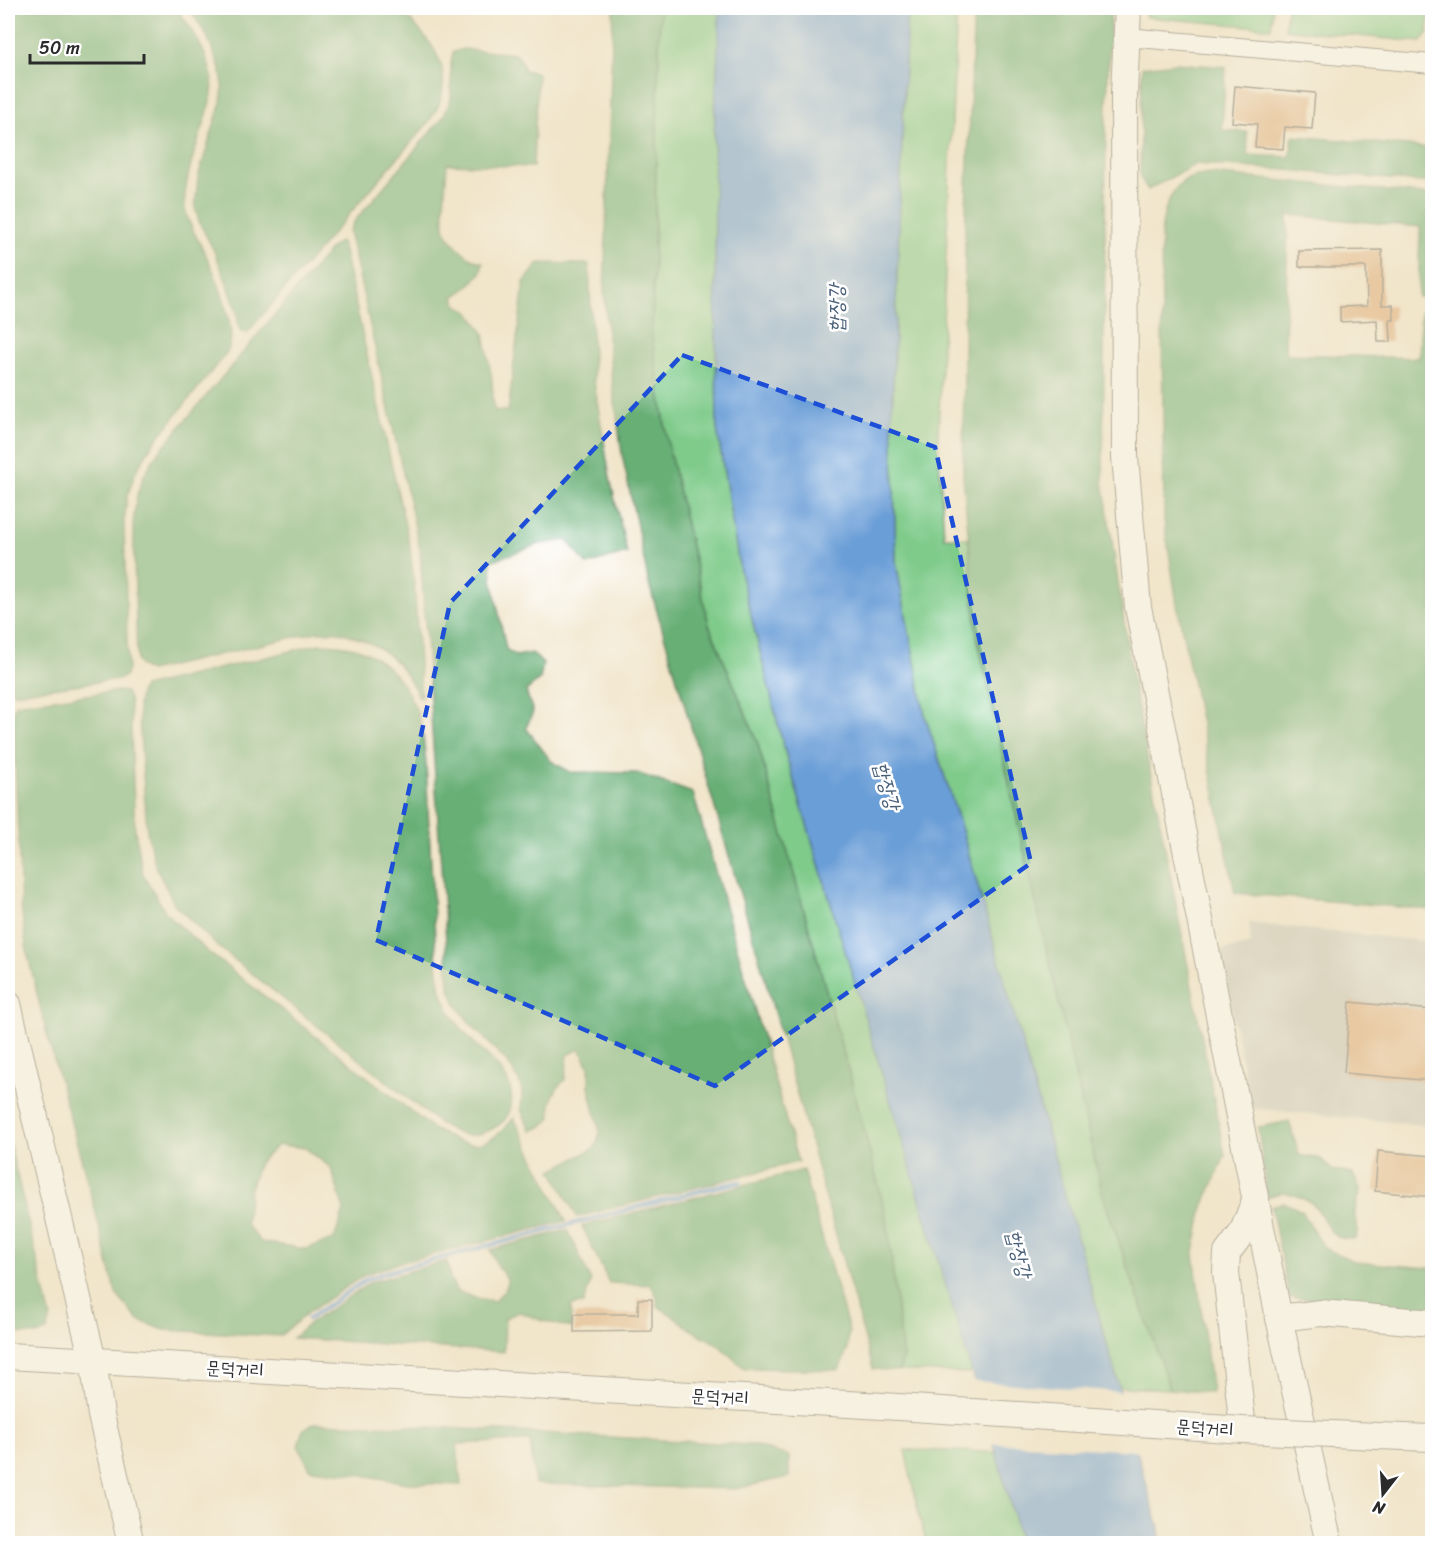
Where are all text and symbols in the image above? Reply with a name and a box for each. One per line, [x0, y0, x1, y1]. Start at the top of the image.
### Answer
scale bar [30, 27, 144, 65]
text: 50 m [39, 32, 80, 64]
water label: 합장강 [819, 281, 854, 332]
water label: 합장강 [864, 758, 911, 817]
water label: 합장강 [996, 1226, 1043, 1285]
street label: 문덕거리 [205, 1352, 265, 1386]
street label: 문덕거리 [690, 1380, 750, 1414]
street label: 문덕거리 [1175, 1410, 1235, 1446]
north arrow [1353, 1464, 1413, 1524]
text: N [1368, 1492, 1389, 1524]

